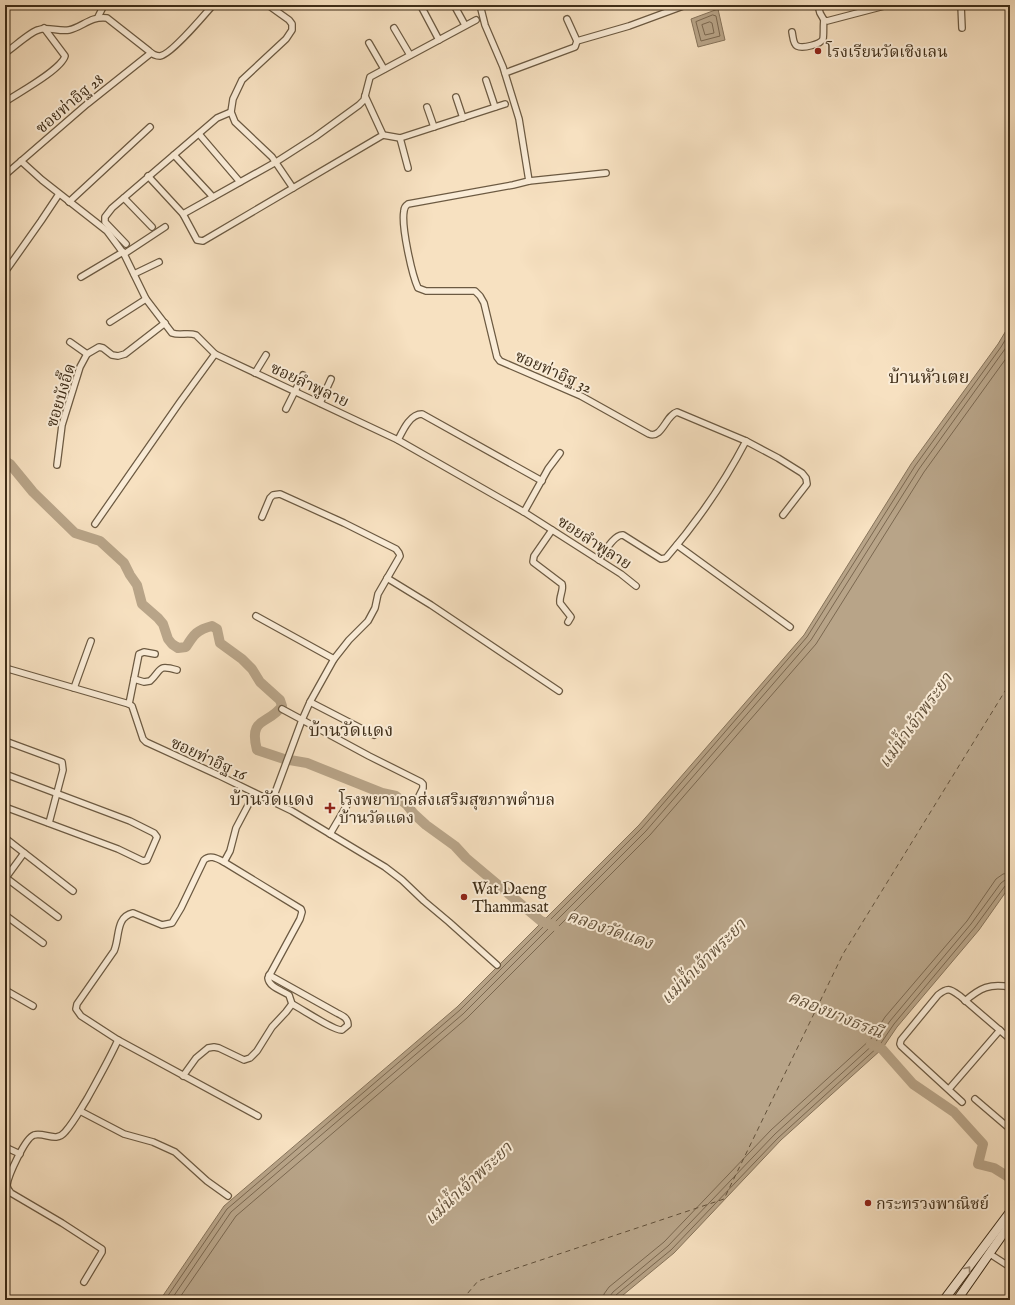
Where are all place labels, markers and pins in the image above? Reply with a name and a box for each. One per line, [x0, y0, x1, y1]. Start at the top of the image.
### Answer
place label: โรงเรียนวัดเชิงเลน [825, 41, 948, 63]
marker: โรงเรียนวัดเชิงเลน [813, 46, 823, 56]
place label: โรงพยาบาลส่งเสริมสุขภาพตำบล บ้านวัดแดง [338, 789, 555, 829]
marker: โรงพยาบาลส่งเสริมสุขภาพตำบล บ้านวัดแดง [324, 802, 336, 814]
place label: Wat Daeng Thammasat [472, 880, 549, 918]
marker: Wat Daeng Thammasat [459, 892, 469, 902]
place label: กระทรวงพาณิชย์ [876, 1194, 989, 1215]
marker: กระทรวงพาณิชย์ [863, 1198, 873, 1208]

